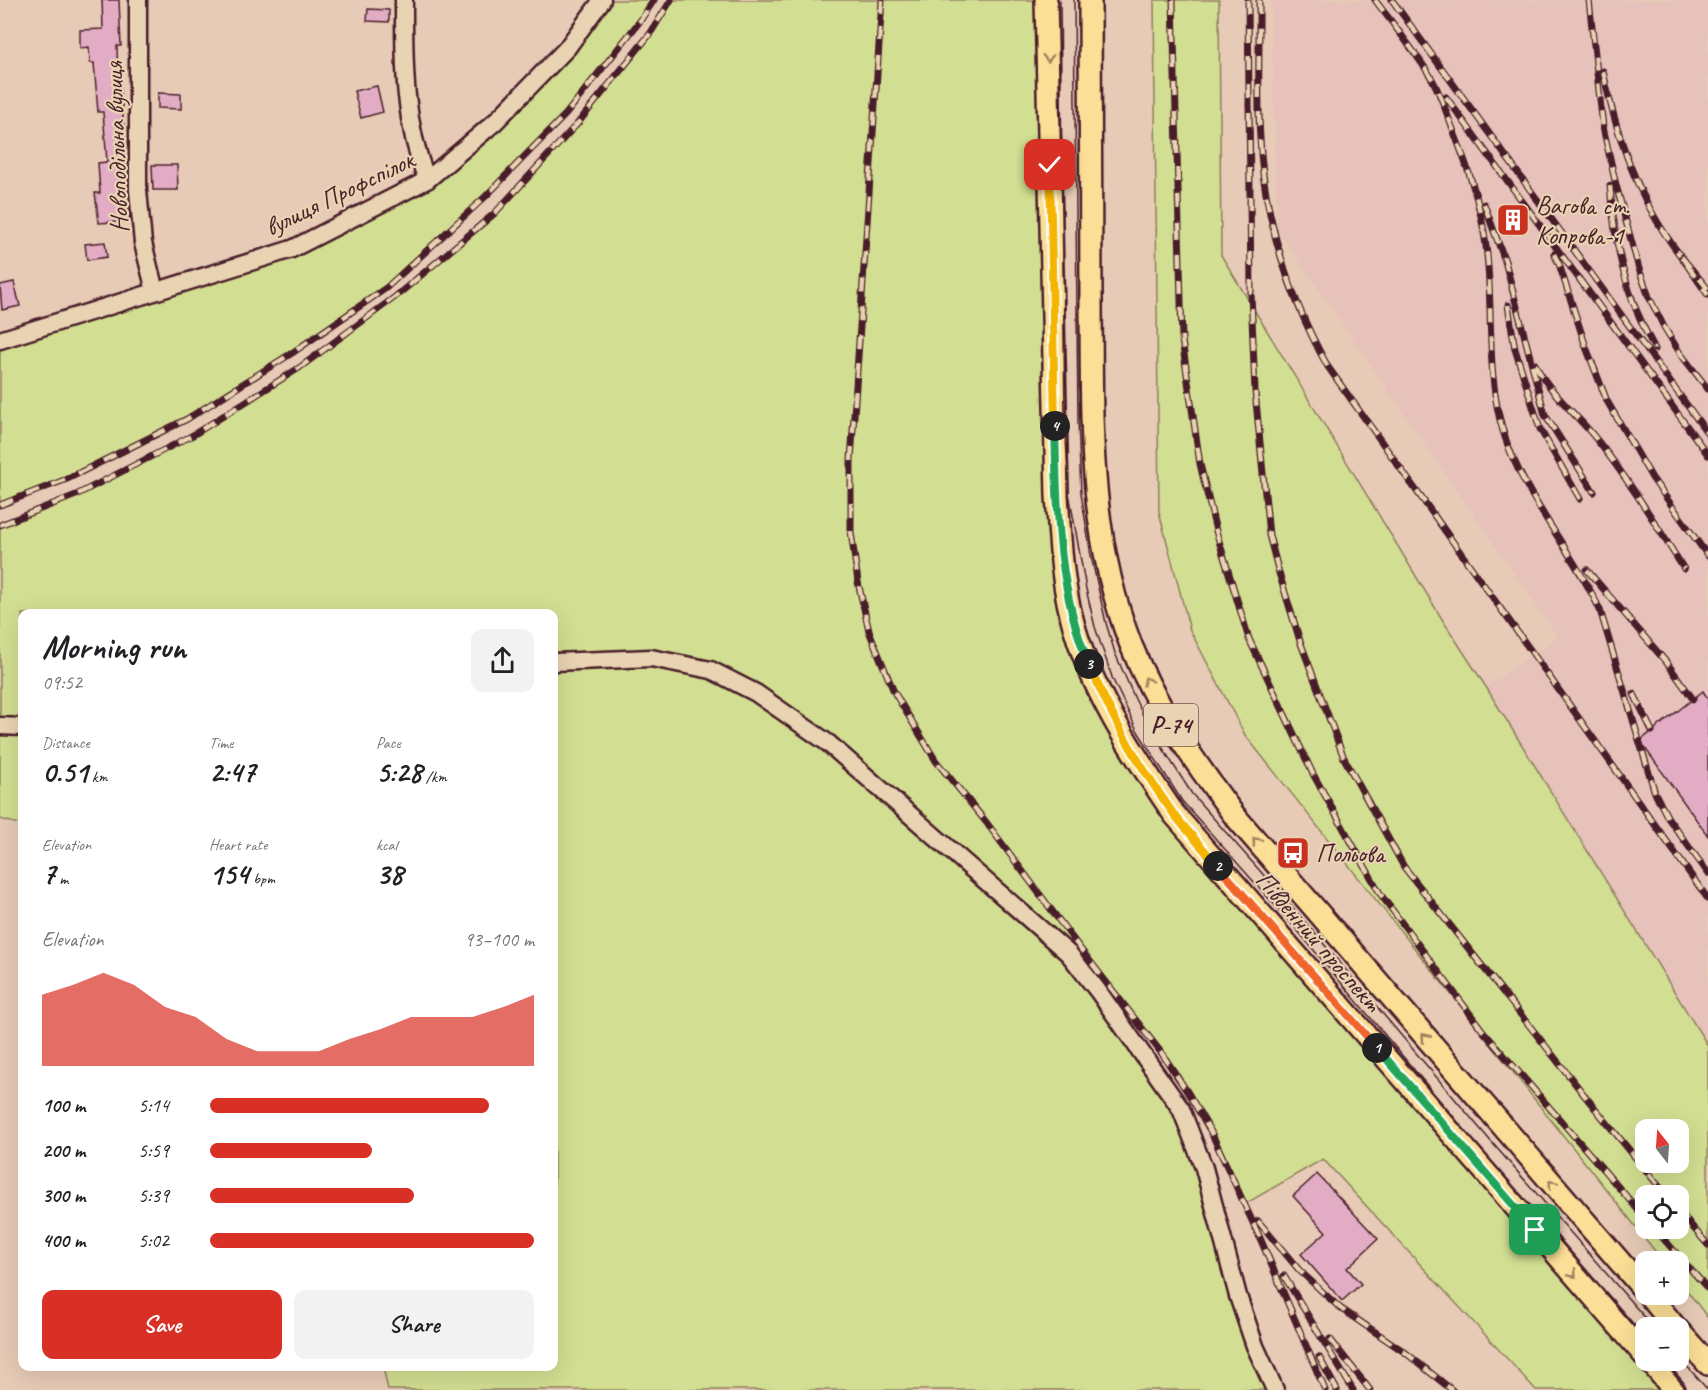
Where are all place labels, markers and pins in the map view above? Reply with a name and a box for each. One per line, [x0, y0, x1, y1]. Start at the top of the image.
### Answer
pin [1024, 139, 1075, 190]
place label: Вагова ст. Копрова-1 [1536, 189, 1631, 252]
building icon: Вагова ст. Копрова-1 [1495, 202, 1531, 238]
pin: 4 [1040, 411, 1070, 441]
pin: 3 [1074, 649, 1104, 679]
bus stop icon: Польова [1275, 835, 1311, 871]
place label: Польова [1316, 837, 1387, 870]
pin: 2 [1203, 851, 1233, 881]
pin: 1 [1362, 1033, 1392, 1063]
pin [1509, 1204, 1560, 1255]

